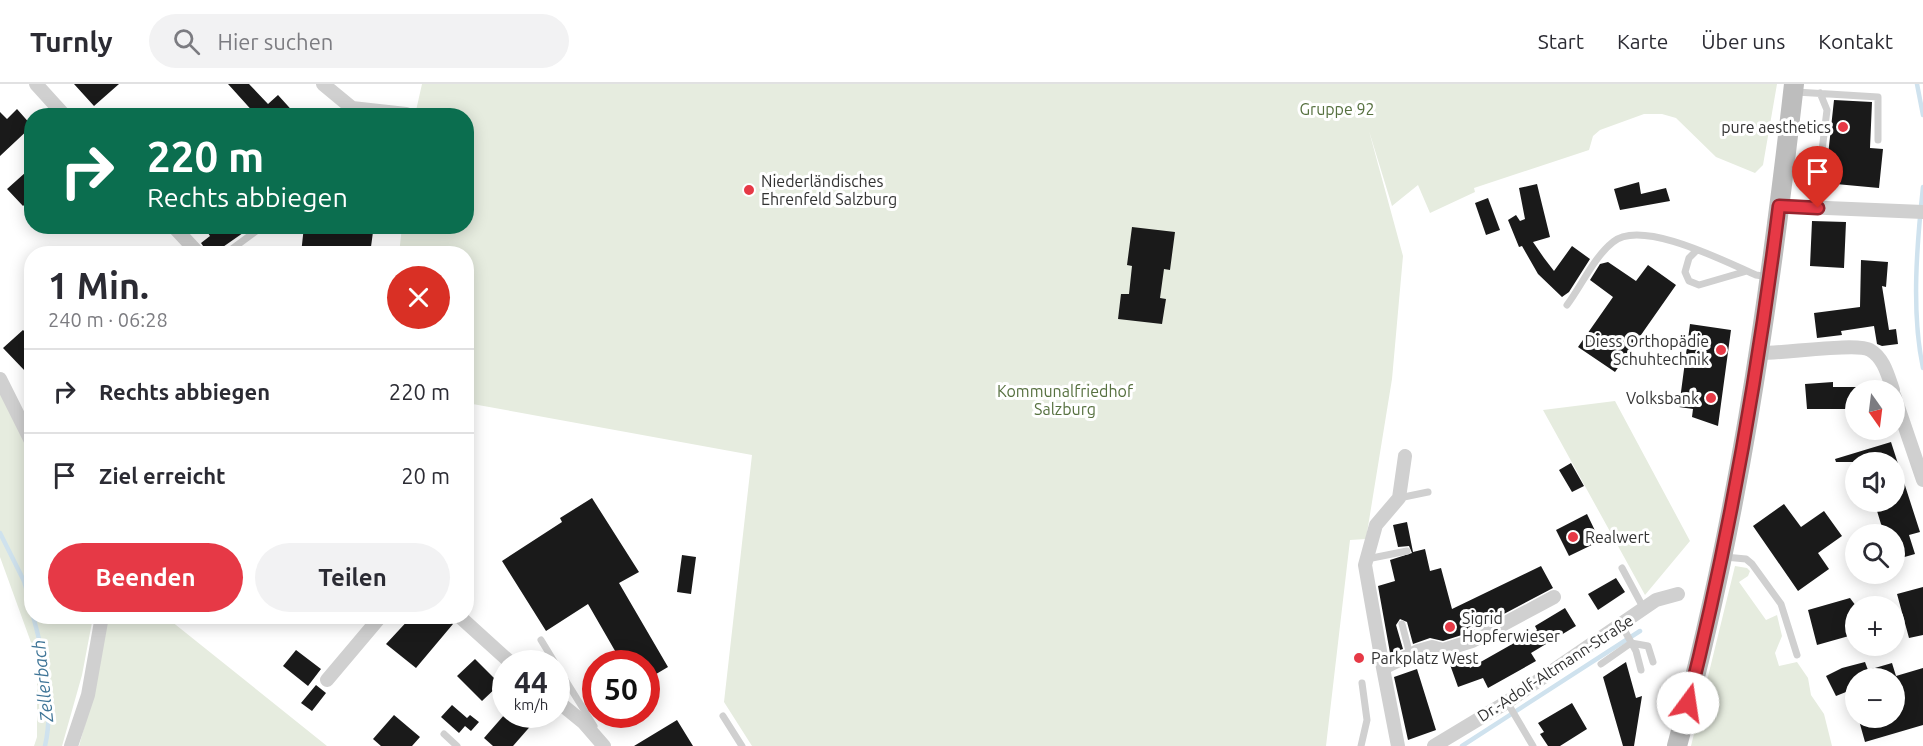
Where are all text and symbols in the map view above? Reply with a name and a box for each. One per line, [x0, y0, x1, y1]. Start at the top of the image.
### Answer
search box [149, 14, 569, 68]
icon: search [170, 25, 203, 58]
text: Turnly [30, 26, 113, 57]
text: Hier suchen [218, 29, 333, 54]
text: Start [1538, 29, 1584, 53]
text: Karte [1617, 29, 1668, 53]
text: Über uns [1701, 29, 1785, 53]
text: Kontakt [1818, 29, 1893, 53]
park label: Gruppe 92 [1299, 100, 1375, 118]
place label: pure aesthetics [1721, 118, 1831, 136]
marker: pure aesthetics [1836, 120, 1850, 134]
icon: right [48, 132, 126, 210]
text: 220 m [147, 133, 264, 180]
pin [1792, 146, 1843, 208]
icon: arrive [1801, 155, 1834, 188]
place label: Niederländisches Ehrenfeld Salzburg [761, 172, 897, 208]
text: Rechts abbiegen [147, 182, 348, 212]
marker: Niederländisches Ehrenfeld Salzburg [742, 183, 756, 197]
text: 1 Min. [48, 265, 149, 306]
button: close [387, 266, 450, 329]
text: 240 m · 06:28 [48, 308, 168, 331]
place label: Diess Orthopädie Schuhtechnik [1585, 332, 1709, 368]
marker: Diess Orthopädie Schuhtechnik [1714, 343, 1728, 357]
icon: right [48, 375, 81, 408]
text: Rechts abbiegen [99, 379, 270, 404]
text: 220 m [389, 379, 450, 404]
north arrow [1845, 380, 1905, 440]
map controls [1845, 380, 1905, 728]
park label: Kommunalfriedhof Salzburg [997, 382, 1134, 418]
place label: Volksbank [1626, 389, 1699, 407]
marker: Volksbank [1704, 391, 1718, 405]
button: sound [1845, 452, 1905, 512]
icon: arrive [48, 459, 81, 492]
text: Ziel erreicht [99, 463, 226, 488]
text: 20 m [401, 463, 450, 488]
button: search [1845, 524, 1905, 584]
place label: Realwert [1585, 528, 1650, 546]
marker: Realwert [1566, 530, 1580, 544]
button: Beenden [48, 543, 243, 612]
button: Teilen [255, 543, 450, 612]
button: + [1845, 596, 1905, 656]
place label: Sigrid Hopferwieser [1462, 609, 1560, 645]
street label: Dr.-Adolf-Altmann-Straße [1474, 611, 1636, 725]
marker: Sigrid Hopferwieser [1443, 620, 1457, 634]
water label: Zellerbach [28, 639, 56, 724]
place label: Parkplatz West [1371, 649, 1479, 667]
speed limit sign: 50 [582, 650, 660, 728]
marker: Parkplatz West [1352, 651, 1366, 665]
text: 44 [514, 665, 548, 699]
button: − [1845, 668, 1905, 728]
position arrow [1656, 671, 1720, 735]
text: km/h [514, 696, 548, 713]

